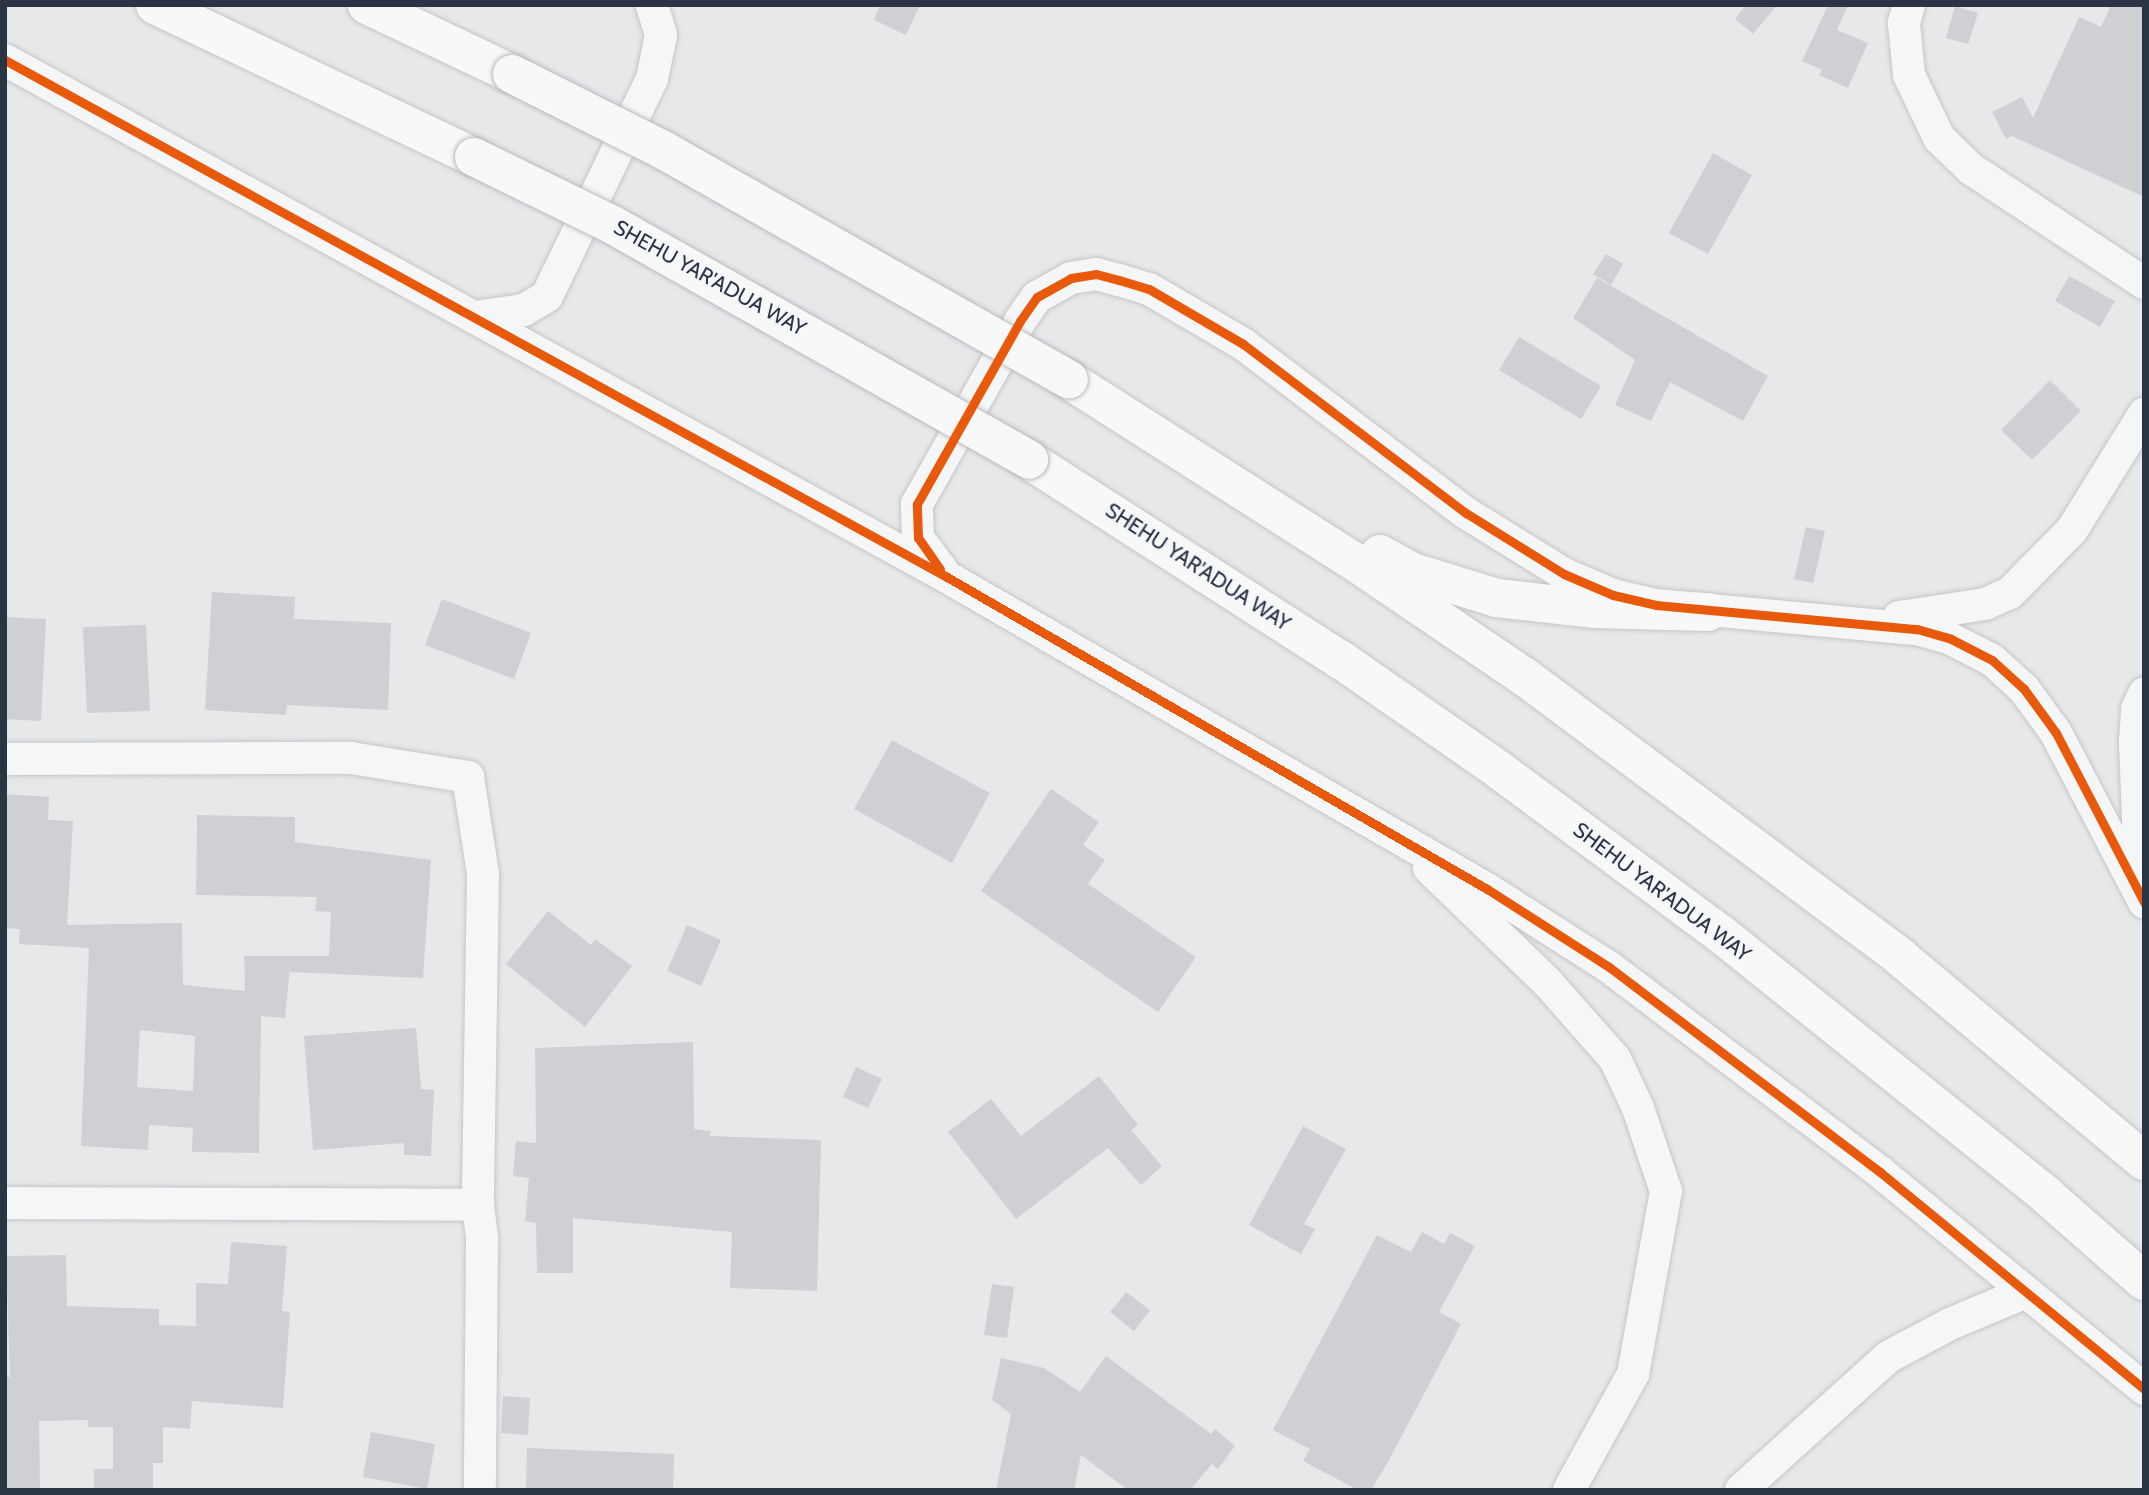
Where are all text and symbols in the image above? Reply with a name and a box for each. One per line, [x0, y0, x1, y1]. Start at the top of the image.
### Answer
street label: SHEHU YAR'ADUA WAY [610, 215, 810, 341]
street label: SHEHU YAR'ADUA WAY [1101, 498, 1295, 636]
street label: SHEHU YAR'ADUA WAY [1568, 817, 1756, 967]

